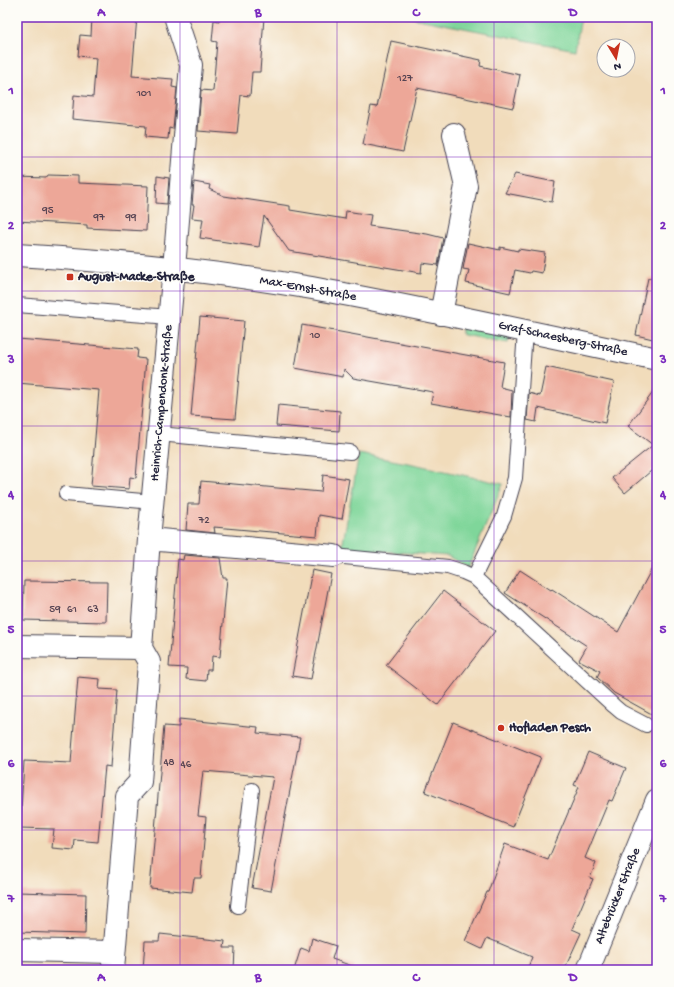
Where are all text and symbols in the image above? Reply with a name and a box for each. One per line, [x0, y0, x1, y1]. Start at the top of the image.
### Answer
text: A [96, 6, 106, 21]
text: B [254, 6, 263, 21]
text: C [411, 6, 421, 21]
text: D [568, 6, 578, 21]
north arrow [596, 38, 636, 78]
text: N [613, 59, 622, 72]
house number: 127 [396, 73, 413, 85]
text: 1 [7, 84, 14, 99]
text: 1 [659, 84, 666, 99]
house number: 101 [135, 88, 152, 100]
house number: 95 [41, 205, 54, 217]
house number: 97 [92, 212, 105, 224]
house number: 99 [124, 212, 137, 224]
text: 2 [8, 219, 15, 234]
text: 2 [660, 219, 667, 234]
place label: August-Macke-Straße [77, 270, 196, 285]
marker: August-Macke-Straße [65, 272, 75, 282]
street label: Max-Ernst-Straße [258, 273, 358, 305]
street label: Graf-Schaesberg-Straße [497, 318, 629, 360]
street label: Heinrich-Campendonk-Straße [148, 324, 176, 482]
house number: 10 [309, 330, 320, 342]
text: 3 [7, 353, 15, 368]
text: 3 [659, 353, 667, 368]
text: 4 [7, 488, 15, 503]
text: 4 [659, 488, 667, 503]
house number: 72 [197, 515, 210, 527]
house number: 59 [49, 604, 61, 616]
house number: 61 [67, 604, 77, 616]
house number: 63 [87, 604, 99, 616]
text: 5 [8, 623, 15, 638]
text: 5 [660, 623, 667, 638]
place label: Hofladen Pesch [509, 720, 591, 736]
marker: Hofladen Pesch [496, 723, 506, 733]
text: 6 [8, 757, 15, 772]
house number: 48 [163, 757, 175, 769]
text: 6 [660, 757, 667, 772]
house number: 46 [181, 759, 192, 771]
street label: Altebrücker Straße [592, 845, 644, 946]
text: 7 [7, 892, 16, 907]
text: 7 [659, 892, 668, 907]
text: A [96, 971, 106, 986]
text: B [254, 971, 263, 986]
text: C [411, 971, 421, 986]
text: D [568, 971, 578, 986]

